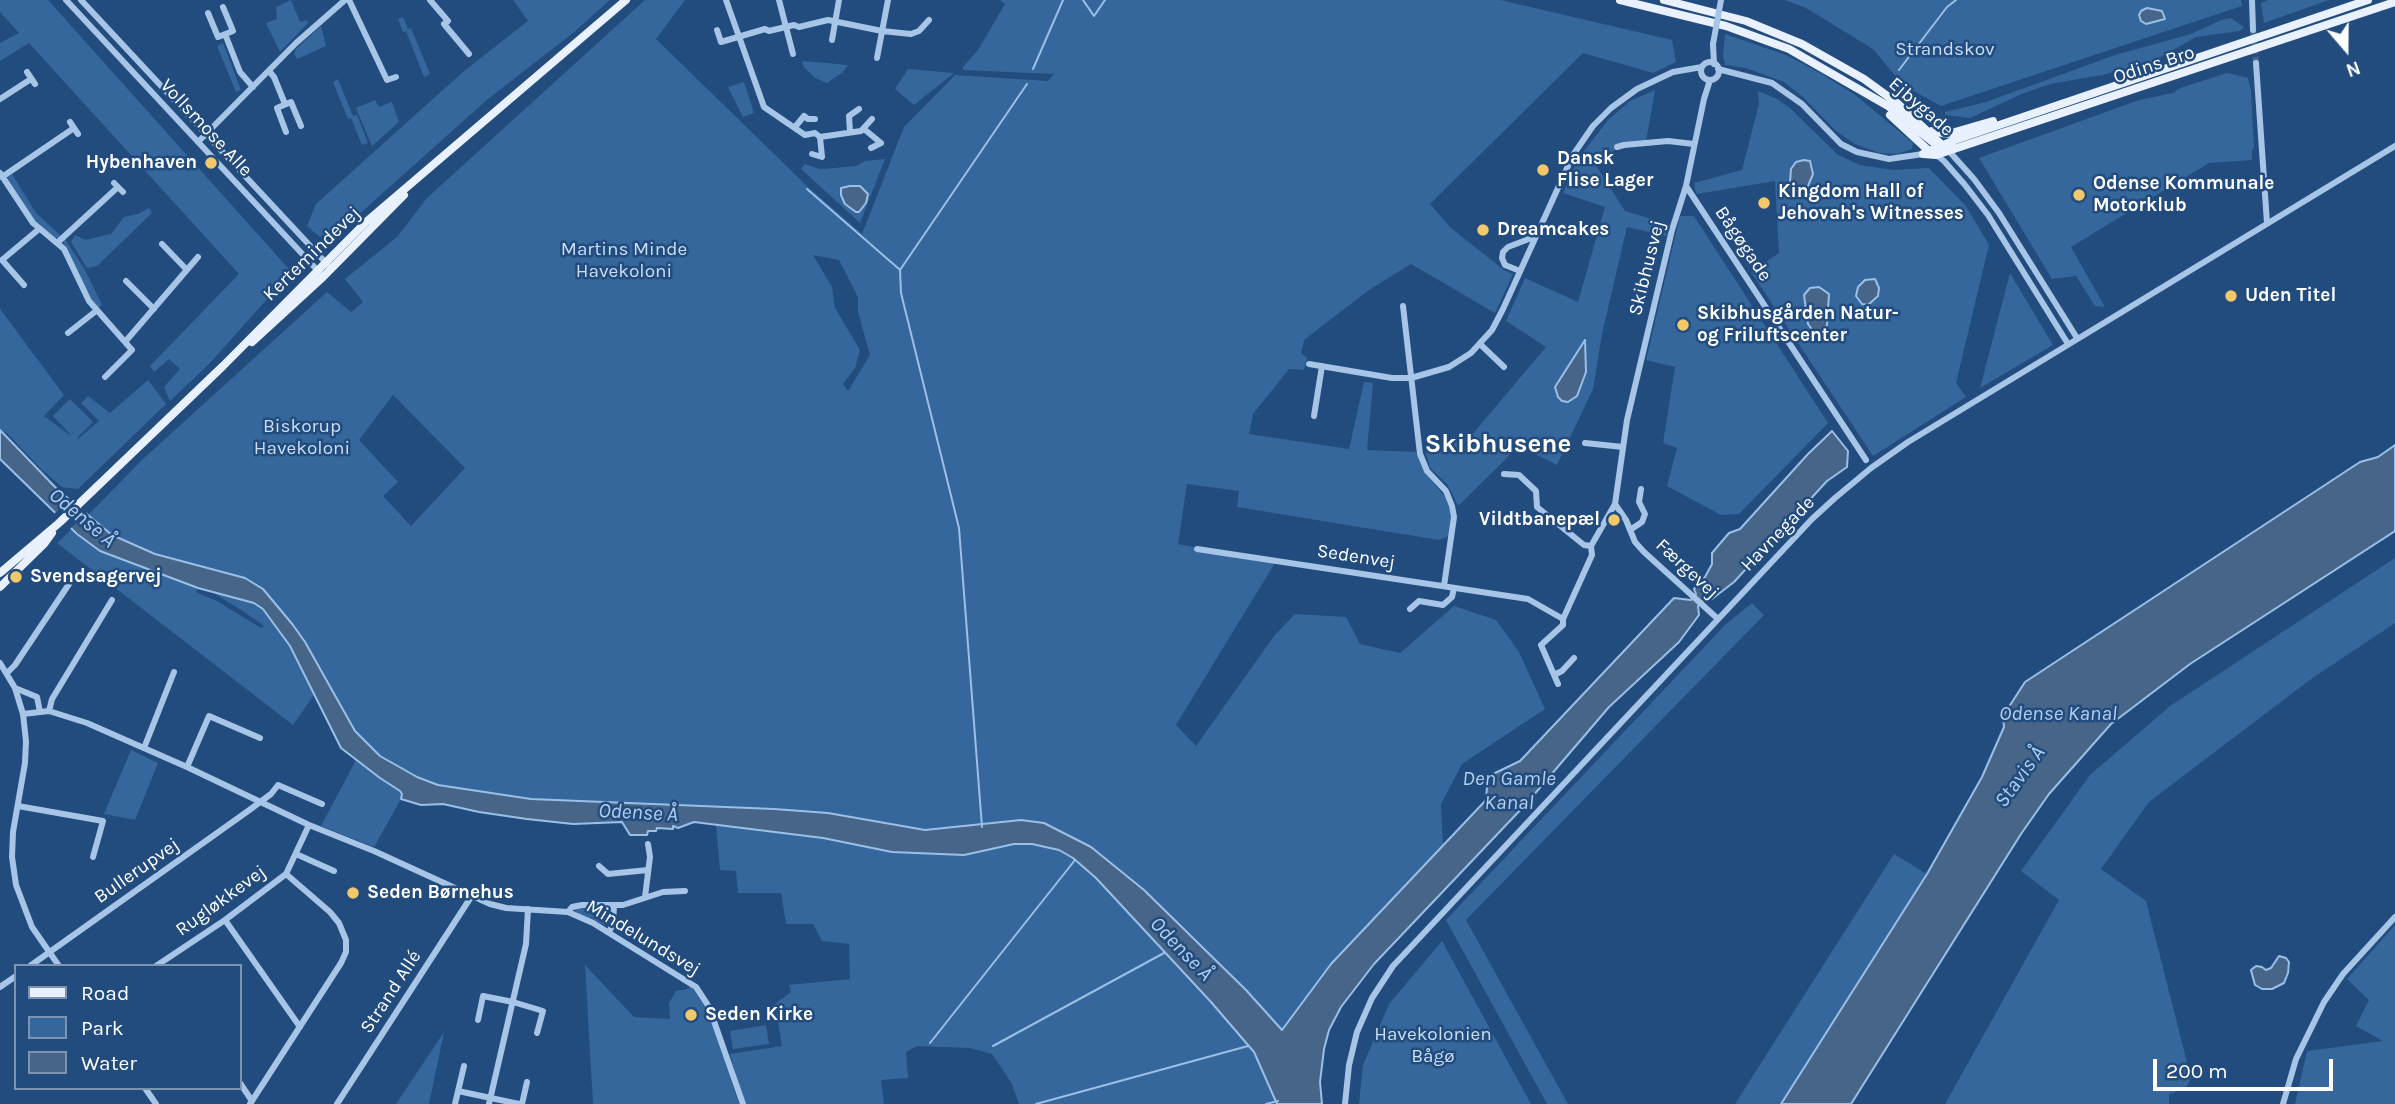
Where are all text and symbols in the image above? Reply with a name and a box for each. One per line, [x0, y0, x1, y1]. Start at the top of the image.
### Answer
north arrow [2311, 14, 2381, 84]
park label: Strandskov [1895, 39, 1995, 61]
street label: Odins Bro [2110, 41, 2198, 89]
text: N [2343, 56, 2363, 81]
street label: Ejbygade [1884, 73, 1958, 141]
street label: Vollsmose Alle [155, 75, 257, 181]
place label: Dansk Flise Lager [1557, 148, 1653, 192]
place label: Hybenhaven [86, 152, 197, 174]
marker: Hybenhaven [203, 155, 219, 171]
marker: Dansk Flise Lager [1535, 162, 1551, 178]
place label: Odense Kommunale Motorklub [2093, 173, 2274, 217]
place label: Kingdom Hall of Jehovah's Witnesses [1778, 181, 1964, 225]
marker: Odense Kommunale Motorklub [2071, 187, 2087, 203]
marker: Kingdom Hall of Jehovah's Witnesses [1756, 195, 1772, 211]
street label: Kertemindevej [259, 202, 365, 306]
street label: Bågøgade [1710, 202, 1776, 286]
street label: Skibhusvej [1624, 218, 1670, 318]
place label: Dreamcakes [1497, 219, 1609, 241]
marker: Dreamcakes [1475, 222, 1491, 238]
park label: Martins Minde Havekoloni [561, 239, 687, 283]
place label: Uden Titel [2245, 285, 2336, 307]
marker: Uden Titel [2223, 288, 2239, 304]
place label: Skibhusgården Natur- og Friluftscenter [1697, 303, 1899, 347]
marker: Skibhusgården Natur- og Friluftscenter [1675, 317, 1691, 333]
park label: Biskorup Havekoloni [254, 416, 350, 460]
district label: Skibhusene [1425, 429, 1571, 461]
water label: Odense Å [43, 483, 121, 553]
street label: Havnegade [1736, 492, 1820, 576]
place label: Vildtbanepæl [1479, 509, 1600, 531]
marker: Vildtbanepæl [1606, 512, 1622, 528]
street label: Færgevej [1651, 534, 1723, 604]
street label: Sedenvej [1315, 540, 1397, 574]
place label: Svendsagervej [30, 566, 162, 588]
marker: Svendsagervej [8, 569, 24, 585]
water label: Odense Kanal [1999, 701, 2117, 727]
water label: Stavis Å [1989, 741, 2051, 813]
water label: Den Gamle Kanal [1462, 766, 1556, 816]
water label: Odense Å [598, 798, 678, 828]
street label: Bullerupvej [90, 833, 184, 909]
street label: Rugløkkevej [171, 861, 271, 941]
place label: Seden Børnehus [367, 882, 514, 904]
marker: Seden Børnehus [345, 885, 361, 901]
street label: Mindelundsvej [582, 895, 704, 981]
water label: Odense Å [1144, 912, 1218, 986]
street label: Strand Allé [356, 946, 426, 1038]
legend [14, 964, 242, 1090]
text: Road [81, 981, 129, 1005]
place label: Seden Kirke [705, 1004, 813, 1026]
marker: Seden Kirke [683, 1007, 699, 1023]
text: Park [81, 1016, 124, 1040]
park label: Havekolonien Bågø [1374, 1024, 1492, 1068]
scale bar [2157, 1044, 2337, 1088]
text: Water [81, 1051, 137, 1075]
text: 200 m [2166, 1059, 2228, 1083]

